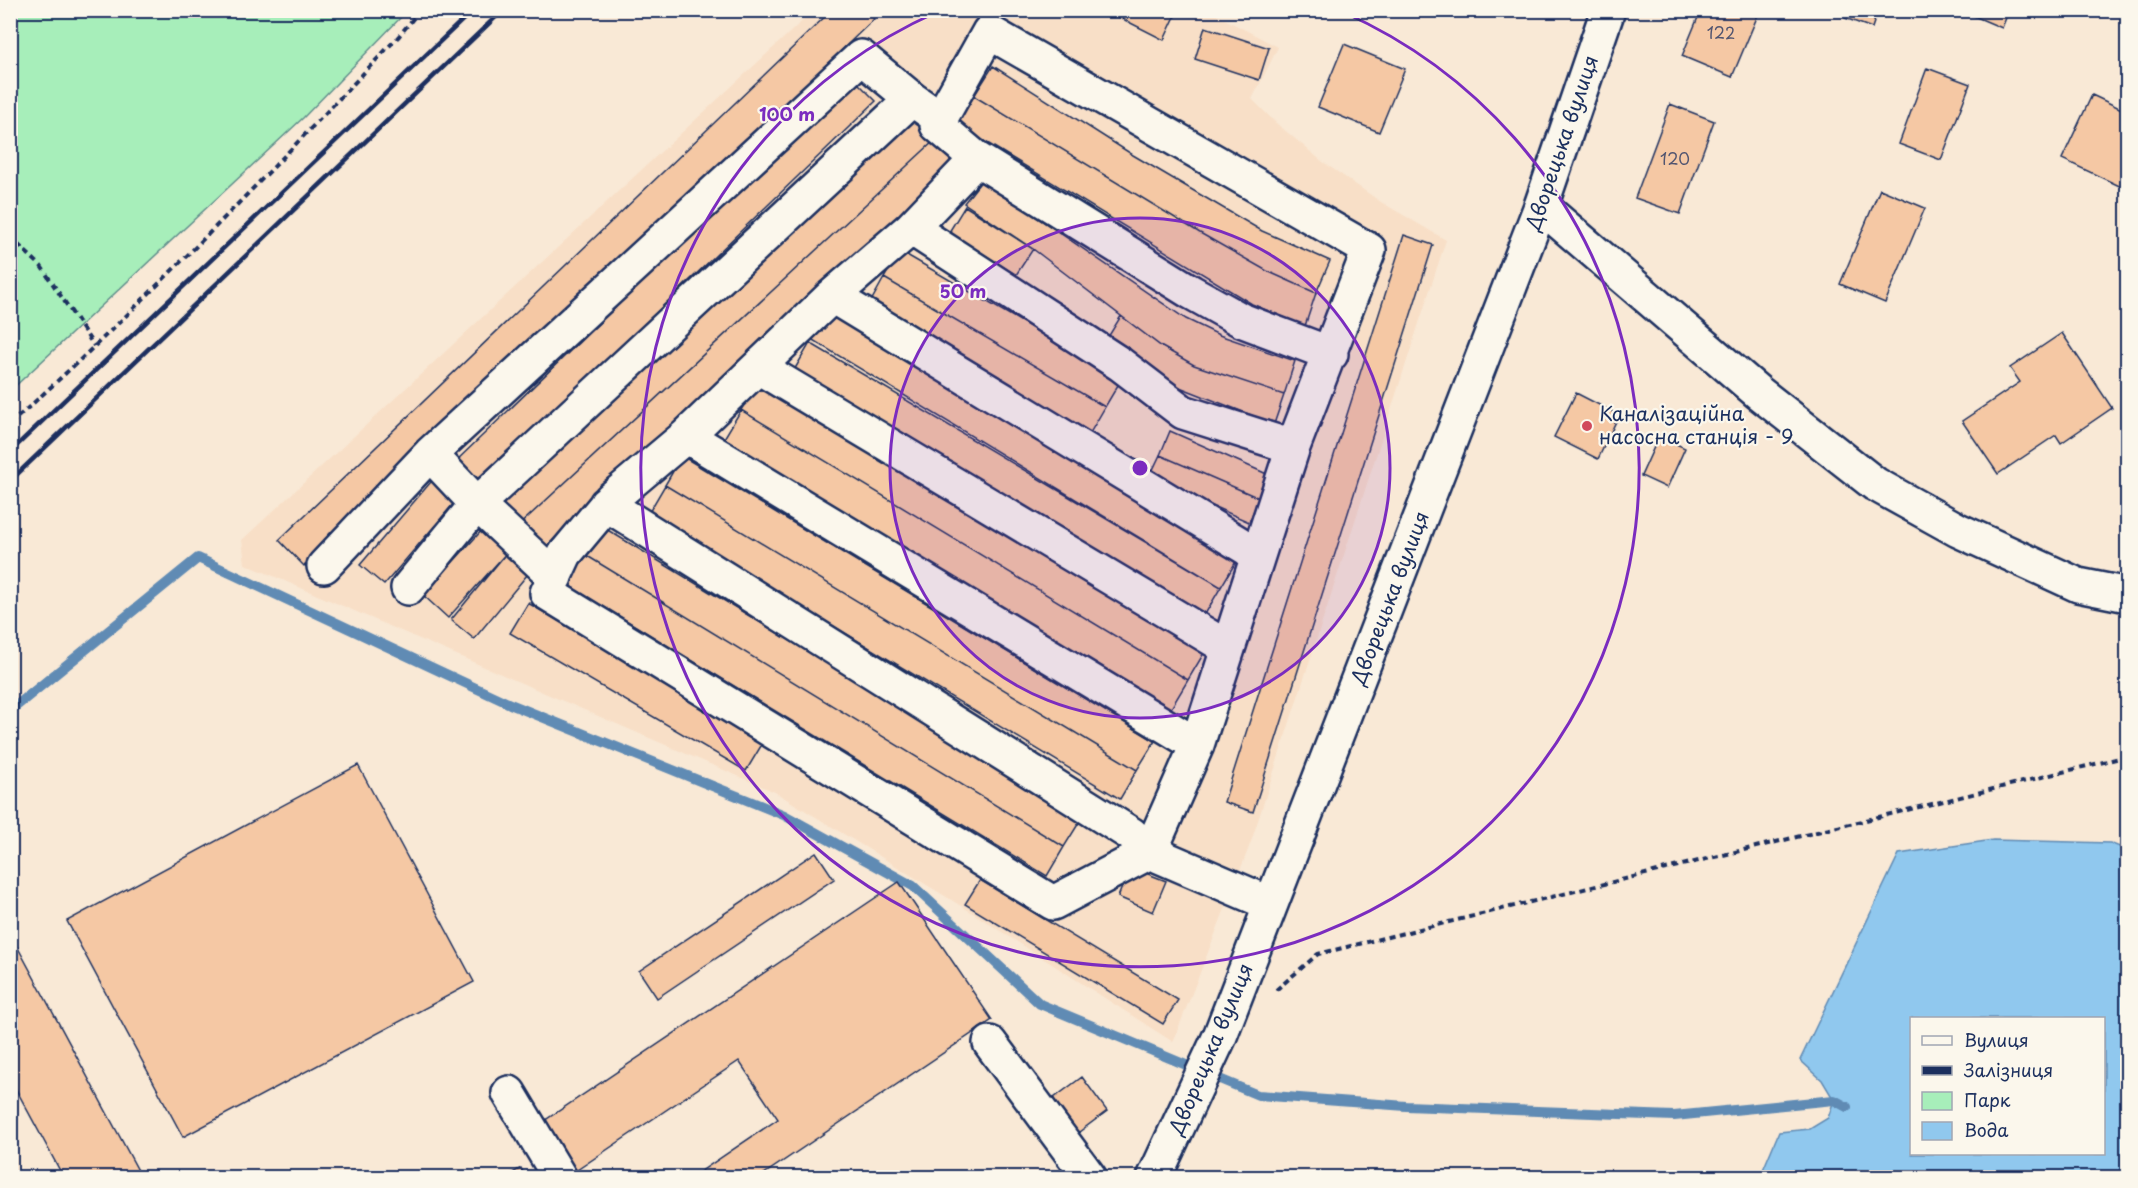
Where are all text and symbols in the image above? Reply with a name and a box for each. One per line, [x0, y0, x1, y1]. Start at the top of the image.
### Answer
house number: 122 [1707, 20, 1735, 44]
street label: Дворецька вулиця [1517, 51, 1605, 235]
text: 100 m [759, 100, 815, 127]
house number: 120 [1660, 146, 1690, 170]
text: 50 m [940, 277, 986, 304]
place label: Каналізаційна насосна станція - 9 [1599, 398, 1794, 451]
marker: Каналізаційна насосна станція - 9 [1580, 419, 1594, 433]
centre of rings [1130, 458, 1150, 478]
street label: Дворецька вулиця [1342, 507, 1436, 690]
street label: Дворецька вулиця [1160, 958, 1260, 1140]
legend [1910, 1017, 2105, 1155]
text: Вулиця [1964, 1026, 2029, 1053]
text: Залізниця [1963, 1056, 2053, 1083]
text: Парк [1964, 1086, 2011, 1113]
text: Вода [1964, 1116, 2009, 1143]

